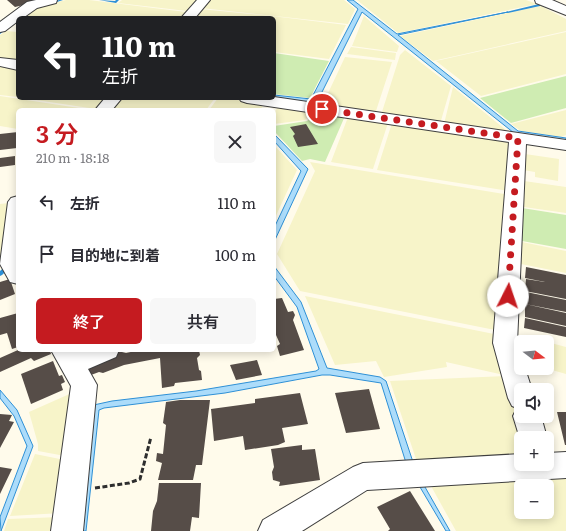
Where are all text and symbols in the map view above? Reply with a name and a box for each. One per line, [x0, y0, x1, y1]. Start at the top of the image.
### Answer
text: 110 m [102, 24, 176, 66]
icon: left [36, 32, 88, 84]
text: 左折 [102, 62, 138, 89]
pin [305, 92, 339, 126]
icon: arrive [311, 98, 333, 120]
text: 3 分 [36, 115, 78, 150]
button: close [214, 121, 256, 163]
text: 210 m · 18:18 [36, 148, 109, 167]
icon: left [36, 191, 58, 213]
text: 左折 [70, 191, 100, 214]
text: 110 m [218, 191, 256, 214]
icon: arrive [36, 243, 58, 265]
text: 目的地に到着 [70, 243, 160, 266]
text: 100 m [215, 243, 256, 266]
position arrow [487, 275, 529, 317]
button: 終了 [36, 298, 142, 344]
button: 共有 [150, 298, 256, 344]
north arrow [514, 335, 554, 375]
map controls [514, 335, 554, 519]
button: sound [514, 383, 554, 423]
button: + [514, 431, 554, 471]
button: − [514, 479, 554, 519]

